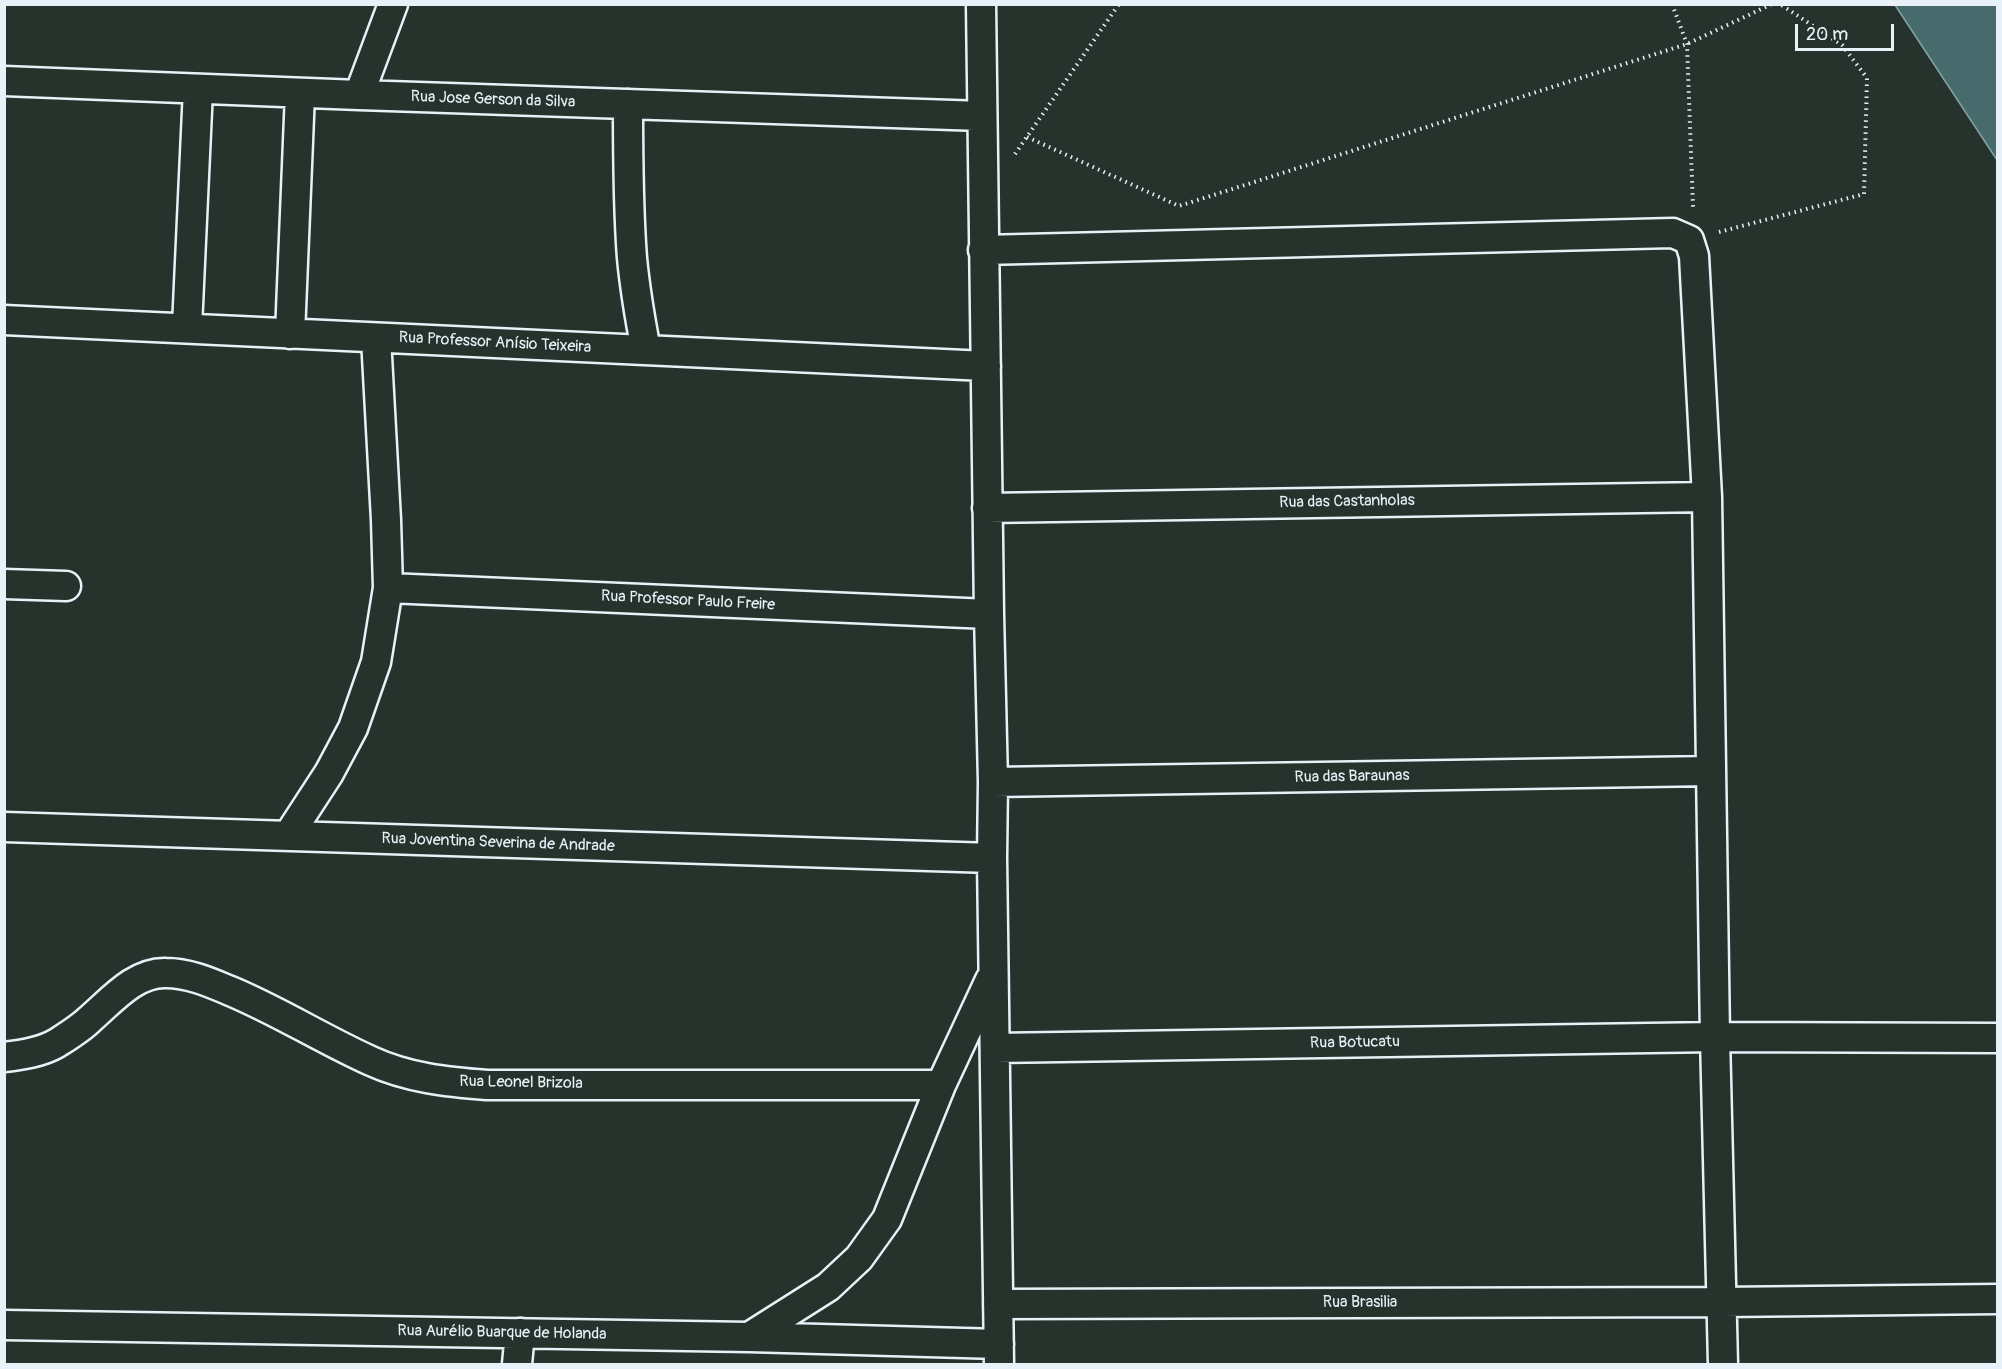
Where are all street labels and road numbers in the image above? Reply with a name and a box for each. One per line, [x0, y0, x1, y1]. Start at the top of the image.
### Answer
street label: Rua Jose Gerson da Silva [410, 88, 576, 112]
street label: Rua Professor Anísio Teixeira [398, 328, 592, 358]
street label: Rua das Castanholas [1279, 491, 1415, 513]
street label: Rua Professor Paulo Freire [600, 587, 776, 615]
street label: Rua das Baraunas [1294, 766, 1410, 788]
street label: Rua Joventina Severina de Andrade [381, 829, 615, 857]
street label: Rua Botucatu [1310, 1033, 1400, 1053]
street label: Rua Leonel Brizola [459, 1072, 583, 1094]
street label: Rua Brasilia [1323, 1293, 1397, 1313]
street label: Rua Aurélio Buarque de Holanda [397, 1322, 607, 1344]

